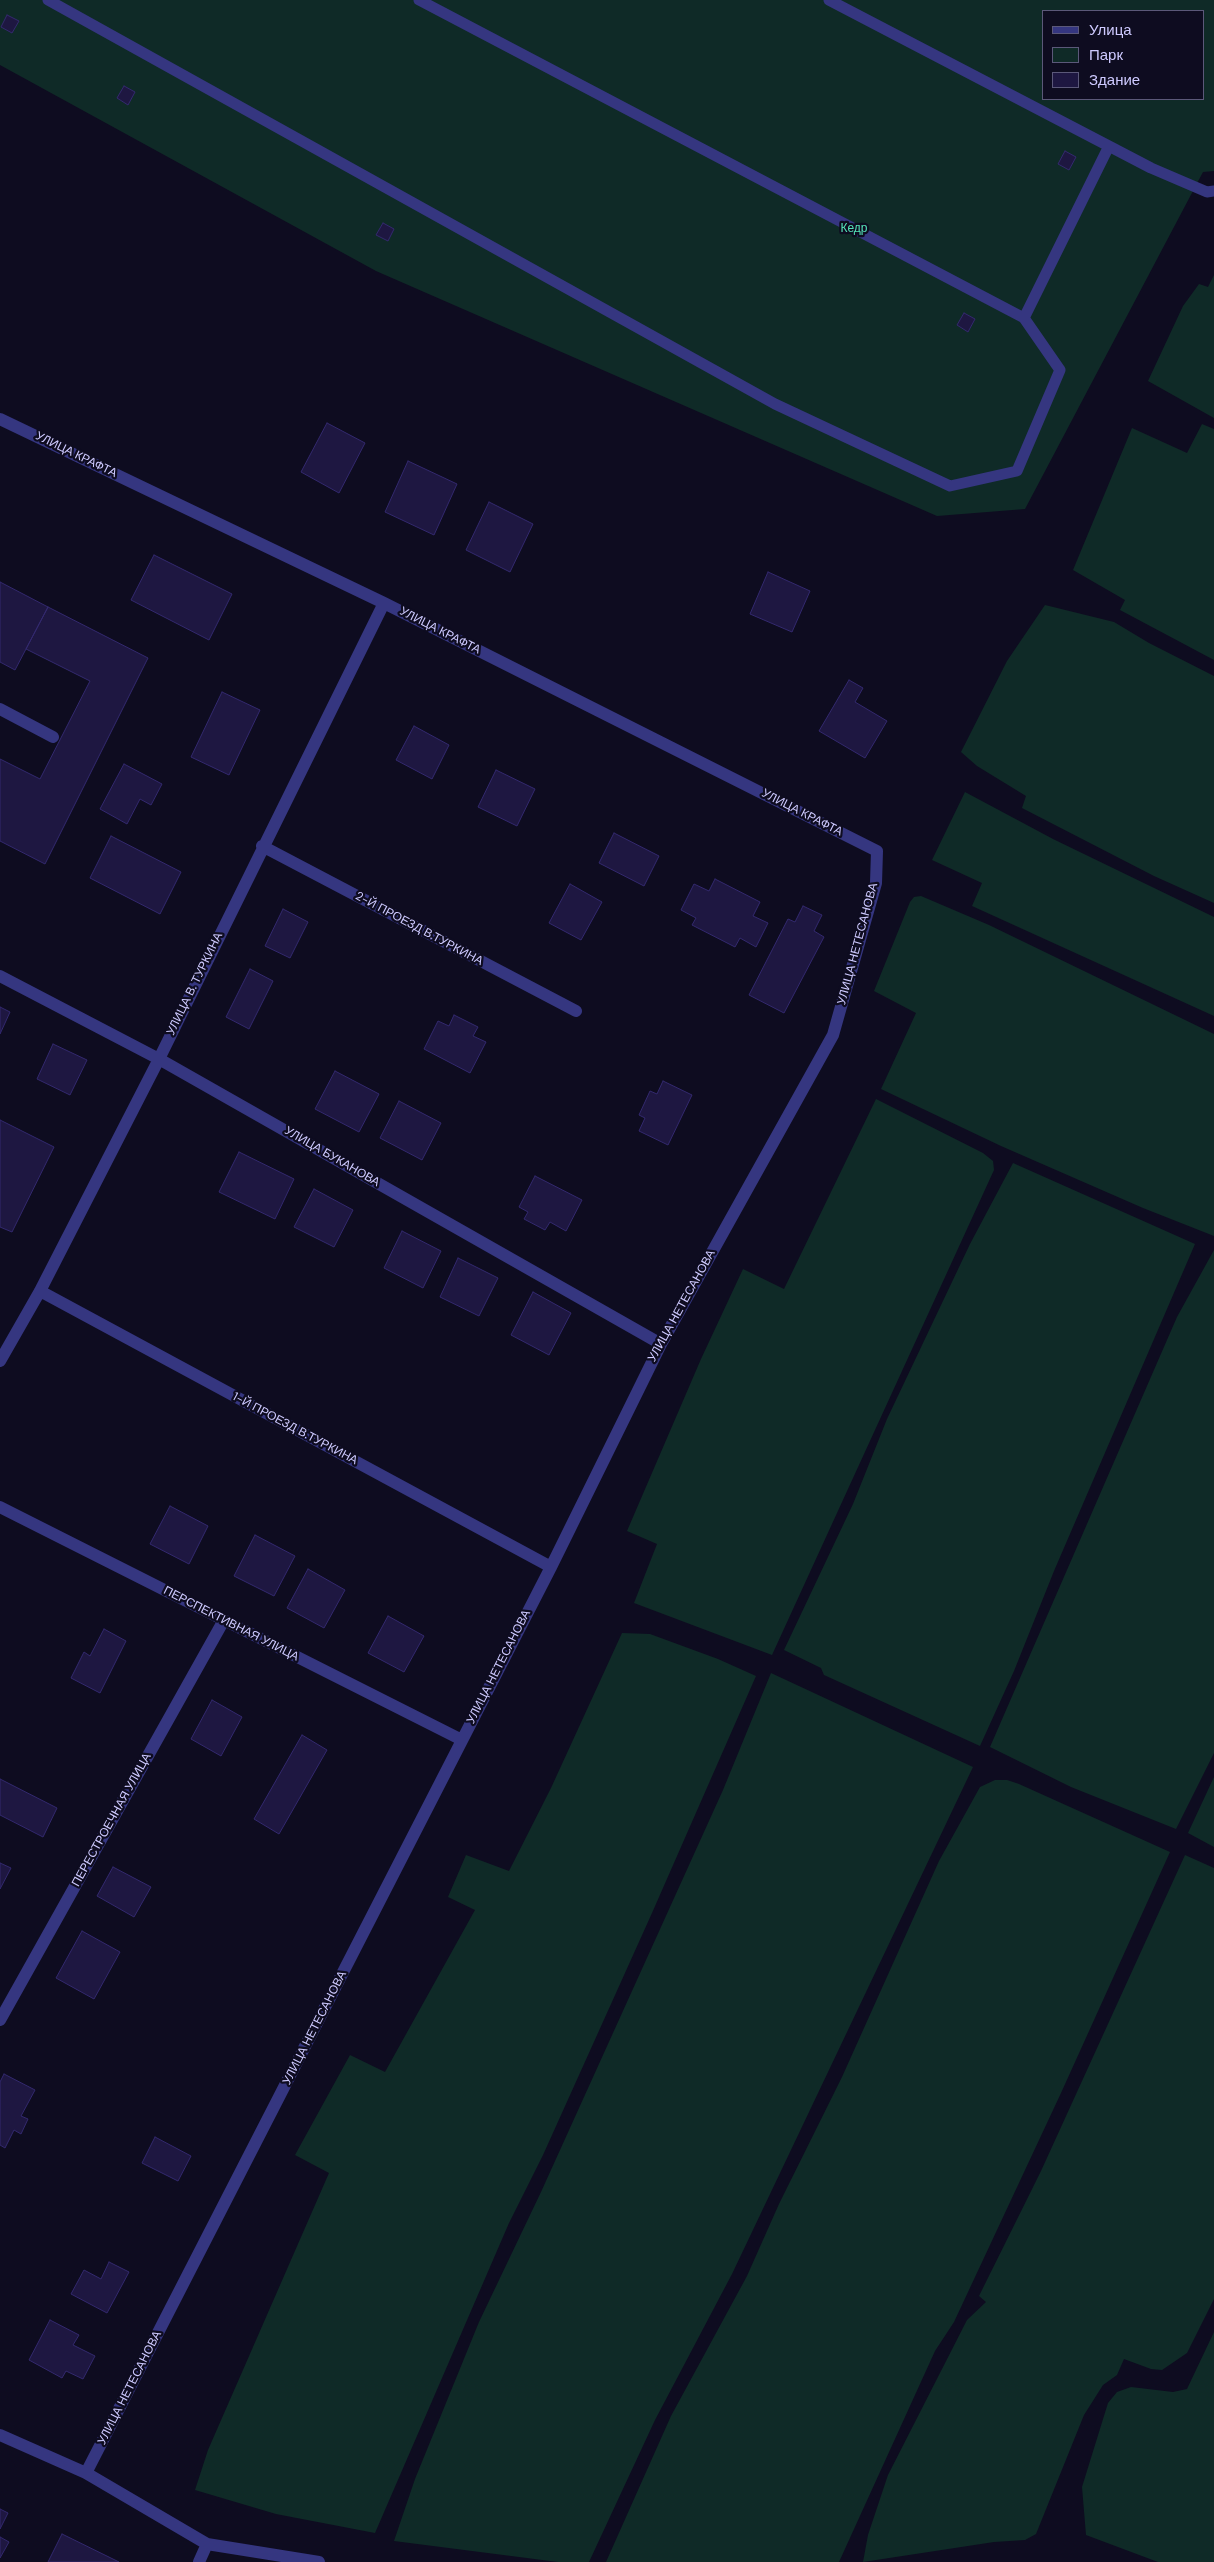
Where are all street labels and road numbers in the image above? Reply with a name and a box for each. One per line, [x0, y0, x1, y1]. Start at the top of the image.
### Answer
street label: УЛИЦА КРАФТА [33, 429, 119, 481]
street label: УЛИЦА КРАФТА [397, 604, 483, 658]
street label: УЛИЦА КРАФТА [759, 786, 845, 840]
street label: УЛИЦА НЕТЕСАНОВА [835, 881, 881, 1007]
street label: 2-Й ПРОЕЗД В.ТУРКИНА [353, 889, 485, 969]
street label: УЛИЦА В. ТУРКИНА [164, 930, 226, 1038]
street label: УЛИЦА БУКАНОВА [282, 1124, 382, 1190]
street label: УЛИЦА НЕТЕСАНОВА [645, 1247, 719, 1365]
street label: 1-Й ПРОЕЗД В.ТУРКИНА [230, 1390, 360, 1468]
street label: ПЕРСПЕКТИВНАЯ УЛИЦА [161, 1584, 301, 1664]
street label: УЛИЦА НЕТЕСАНОВА [464, 1608, 534, 1726]
street label: ПЕРЕСТРОЕЧНАЯ УЛИЦА [69, 1751, 155, 1889]
street label: УЛИЦА НЕТЕСАНОВА [280, 1969, 350, 2087]
street label: УЛИЦА НЕТЕСАНОВА [95, 2329, 165, 2447]

